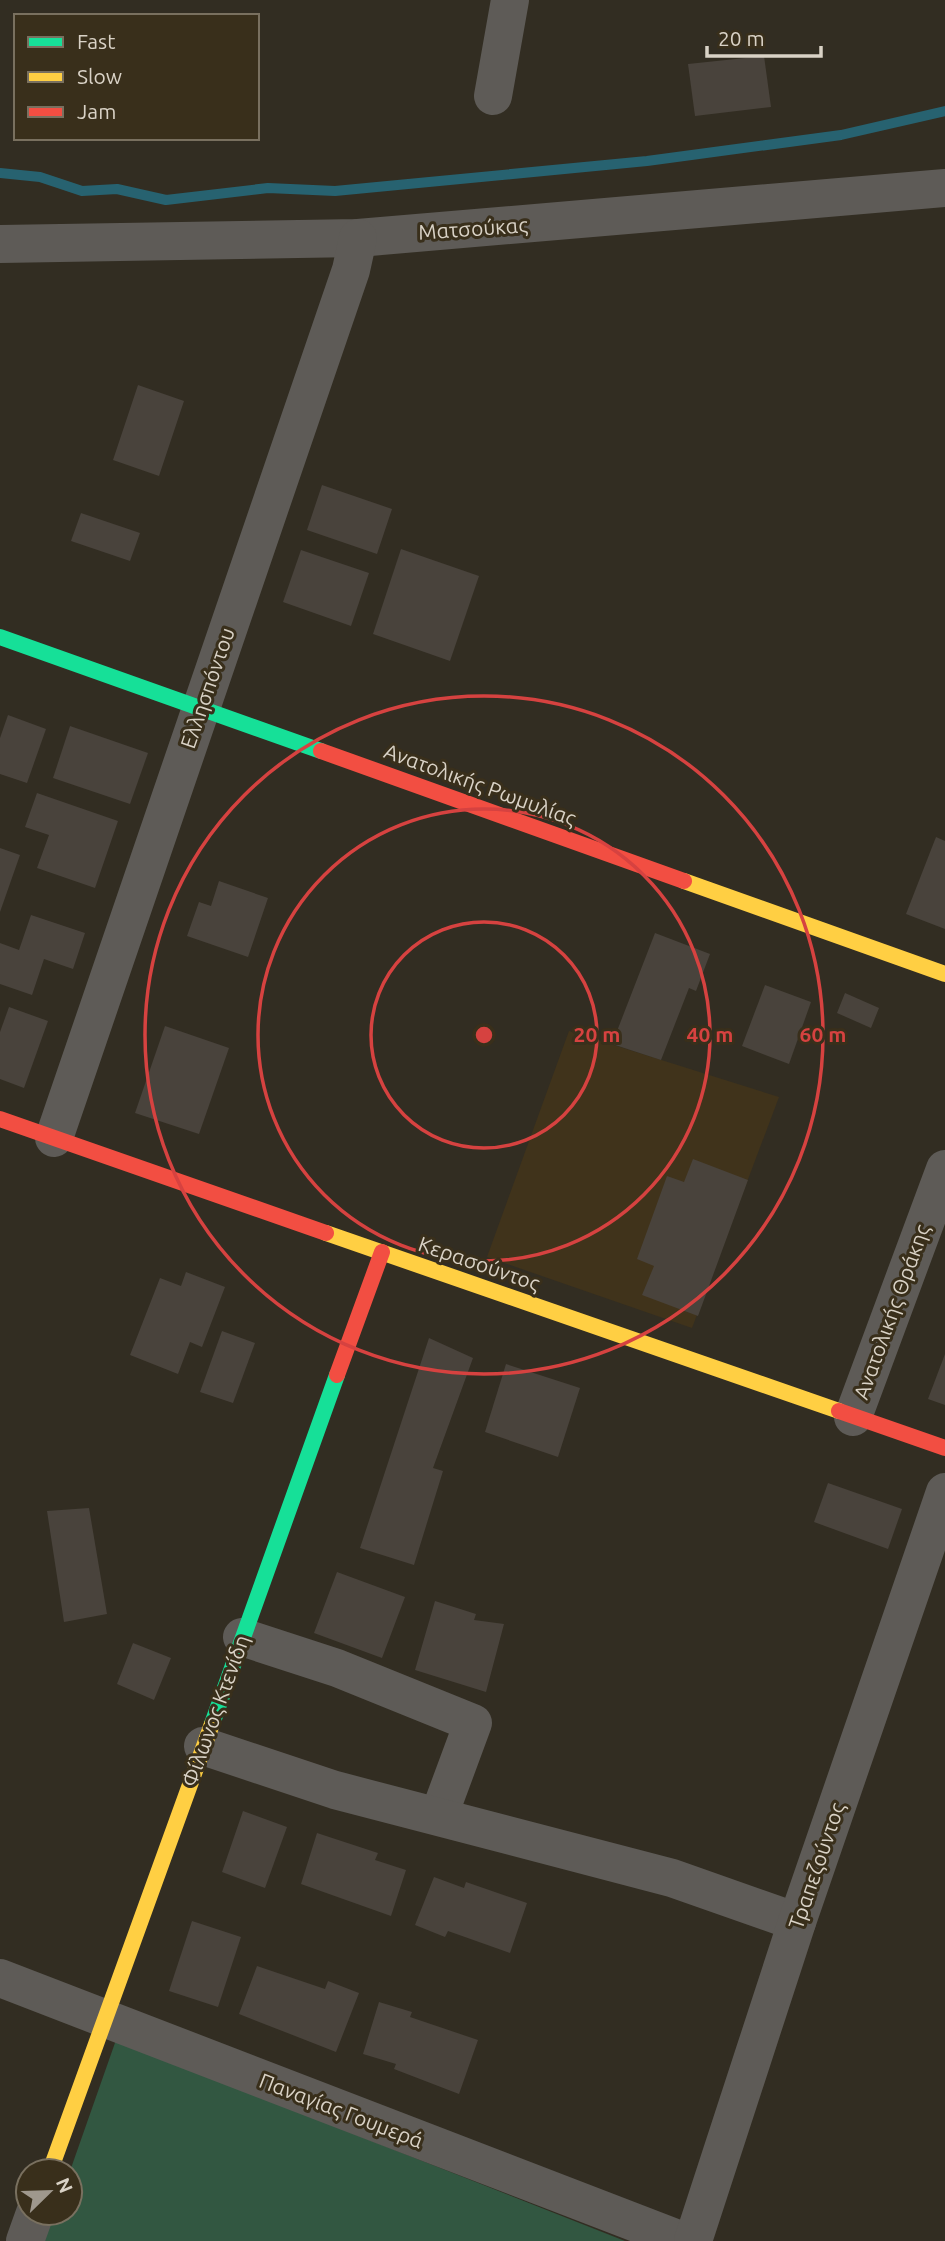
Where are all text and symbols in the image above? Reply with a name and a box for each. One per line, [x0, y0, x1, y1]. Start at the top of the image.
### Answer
legend [14, 14, 259, 140]
scale bar [707, 14, 821, 58]
text: 20 m [718, 26, 765, 50]
text: Fast [77, 29, 115, 53]
text: Slow [77, 64, 122, 88]
text: Jam [77, 99, 116, 123]
street label: Ματσούκας [417, 212, 529, 244]
street label: Ελλησπόντου [175, 624, 239, 751]
street label: Ανατολικής Ρωμυλίας [381, 738, 580, 830]
text: 20 m [574, 1022, 620, 1046]
text: 40 m [687, 1022, 733, 1046]
text: 60 m [800, 1022, 846, 1046]
centre of rings [472, 1023, 496, 1047]
street label: Ανατολικής Θράκης [848, 1221, 934, 1402]
street label: Κερασούντος [415, 1231, 544, 1295]
street label: Φίλωνος Κτενίδη [176, 1631, 254, 1790]
street label: Τραπεζούντος [783, 1799, 849, 1932]
street label: Παναγίας Γουμερά [256, 2068, 427, 2153]
north arrow [14, 2157, 84, 2227]
text: N [52, 2175, 78, 2196]

